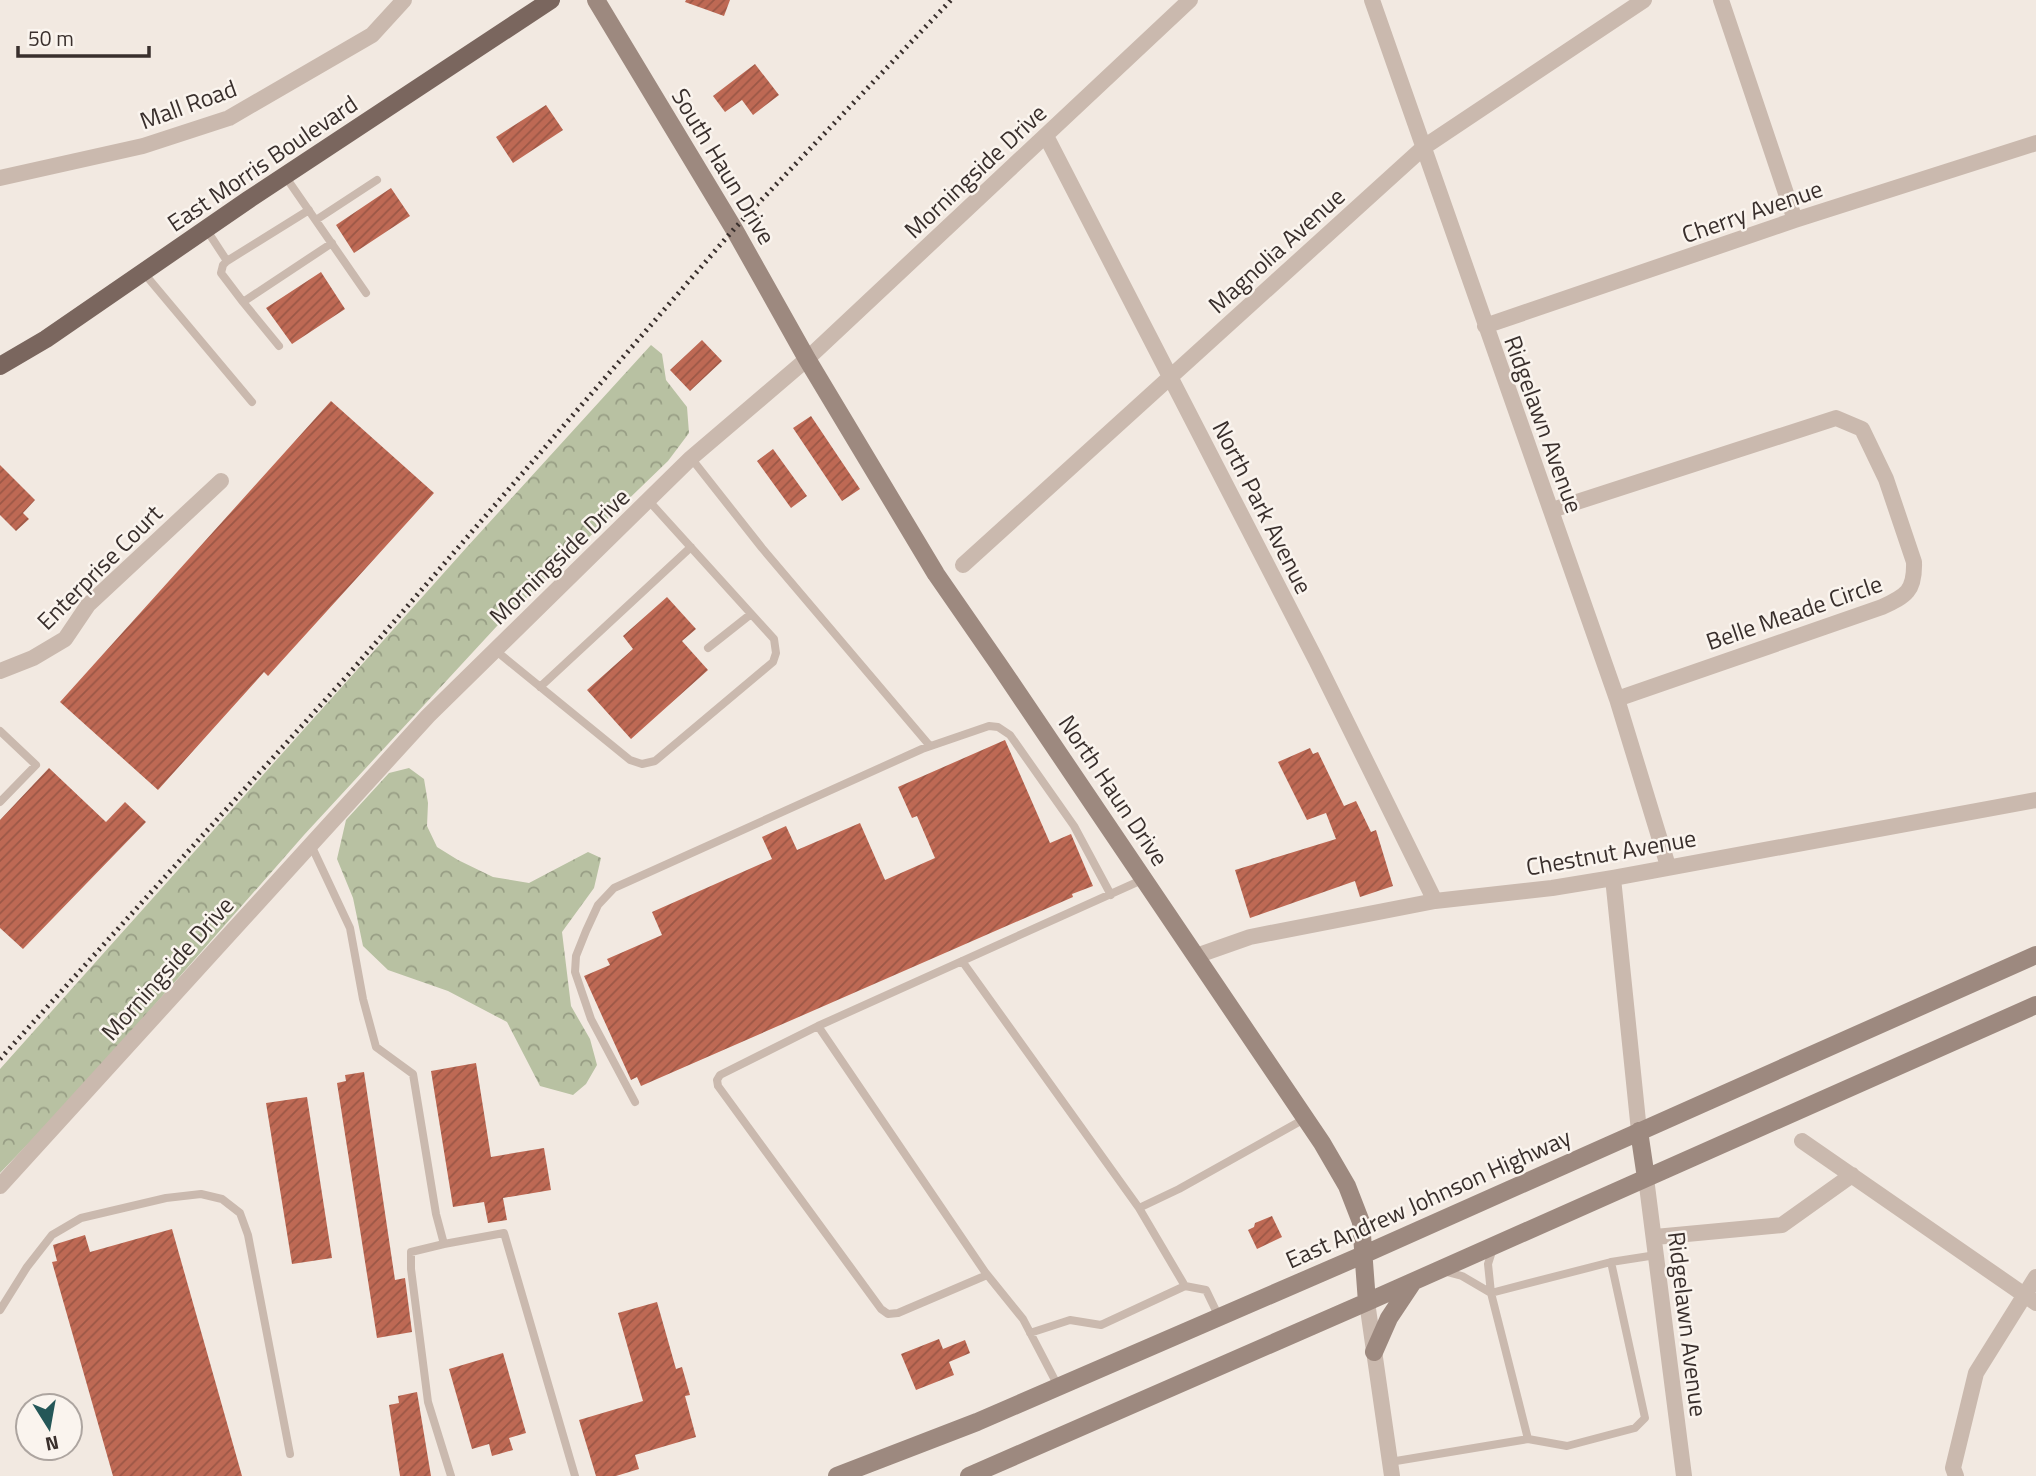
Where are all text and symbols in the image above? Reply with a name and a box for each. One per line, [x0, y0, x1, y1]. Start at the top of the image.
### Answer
scale bar [18, 14, 149, 58]
text: 50 m [28, 22, 74, 54]
street label: Mall Road [135, 70, 241, 138]
street label: South Haun Drive [663, 81, 785, 251]
street label: East Morris Boulevard [160, 86, 364, 240]
street label: Morningside Drive [896, 95, 1054, 247]
street label: Cherry Avenue [1677, 170, 1827, 252]
street label: Magnolia Avenue [1200, 179, 1352, 321]
street label: Ridgelawn Avenue [1495, 330, 1593, 518]
street label: North Park Avenue [1204, 414, 1322, 600]
street label: Morningside Drive [481, 479, 637, 633]
street label: Enterprise Court [28, 496, 170, 638]
street label: Belle Meade Circle [1701, 565, 1887, 659]
street label: North Haun Drive [1050, 707, 1178, 873]
street label: Chestnut Avenue [1523, 819, 1699, 885]
street label: Morningside Drive [92, 888, 242, 1048]
street label: East Andrew Johnson Highway [1279, 1119, 1577, 1277]
street label: Ridgelawn Avenue [1659, 1229, 1717, 1419]
north arrow [14, 1392, 84, 1462]
text: N [43, 1429, 62, 1460]

